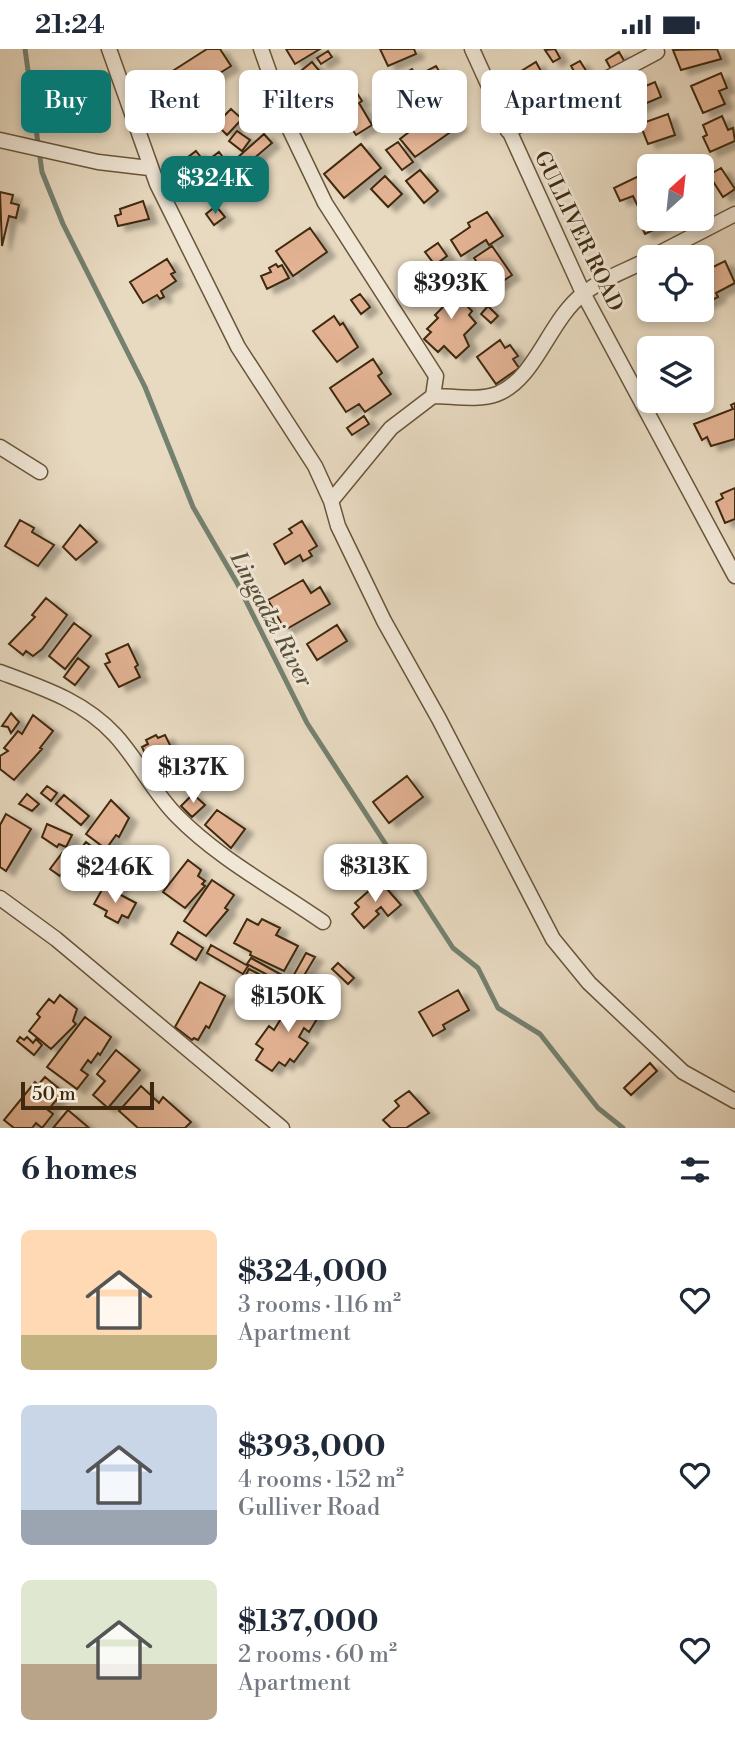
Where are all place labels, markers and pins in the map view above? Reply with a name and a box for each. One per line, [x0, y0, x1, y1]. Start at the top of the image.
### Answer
pin: $324K [166, 157, 264, 216]
pin: $393K [402, 261, 500, 321]
pin: $137K [144, 745, 242, 805]
pin: $246K [66, 845, 164, 905]
pin: $313K [326, 845, 424, 904]
pin: $150K [239, 975, 337, 1034]

